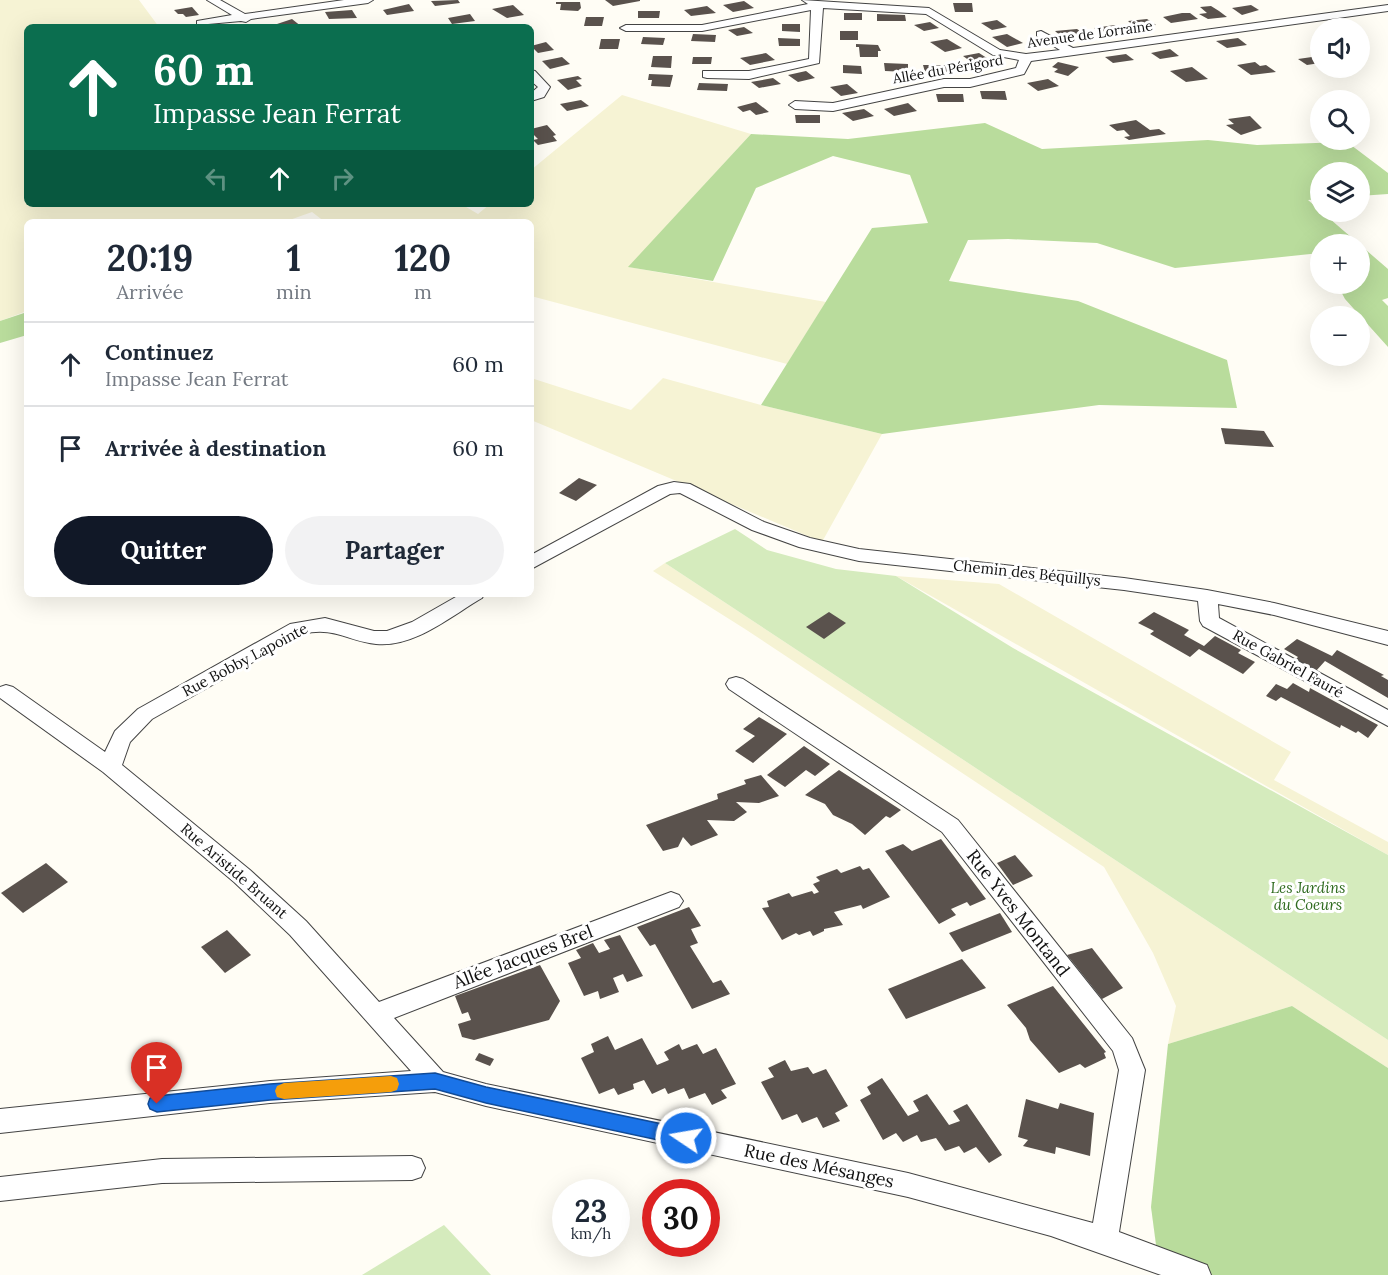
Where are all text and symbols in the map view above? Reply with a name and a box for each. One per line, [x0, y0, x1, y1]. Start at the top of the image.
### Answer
street label: Avenue de Lorraine [1025, 16, 1154, 52]
map controls [1310, 18, 1370, 366]
button: sound [1310, 18, 1370, 78]
text: 60 m [153, 43, 254, 97]
icon: ahead [54, 48, 132, 126]
street label: Allée du Périgord [890, 50, 1005, 88]
button: search [1310, 90, 1370, 150]
text: Impasse Jean Ferrat [153, 96, 401, 130]
icon: left [200, 162, 233, 195]
icon: ahead [263, 162, 296, 195]
icon: right [326, 162, 359, 195]
button: layers [1310, 162, 1370, 222]
button: + [1310, 234, 1370, 294]
text: 20:19 [107, 235, 193, 281]
text: 1 [287, 235, 301, 281]
text: 120 [394, 235, 451, 281]
text: Arrivée [116, 279, 184, 304]
text: min [276, 279, 312, 304]
text: m [414, 279, 432, 304]
button: − [1310, 306, 1370, 366]
text: Continuez [105, 338, 213, 366]
icon: ahead [54, 348, 87, 381]
text: 60 m [452, 350, 504, 378]
text: Impasse Jean Ferrat [105, 366, 289, 391]
icon: arrive [54, 432, 87, 465]
text: Arrivée à destination [105, 434, 326, 462]
text: 60 m [452, 434, 504, 462]
button: Quitter [54, 516, 273, 585]
button: Partager [285, 516, 504, 585]
street label: Chemin des Béquillys [952, 555, 1102, 590]
street label: Rue Bobby Lapointe [179, 618, 311, 701]
street label: Rue Gabriel Fauré [1229, 625, 1347, 702]
street label: Rue Aristide Bruant [177, 819, 292, 922]
street label: Rue Yves Montand [962, 845, 1075, 981]
park label: Les Jardins du Coeurs [1270, 878, 1346, 914]
street label: Allée Jacques Brel [449, 919, 596, 994]
pin [131, 1042, 182, 1104]
icon: arrive [140, 1051, 173, 1084]
position arrow [654, 1106, 718, 1170]
street label: Rue des Mésanges [742, 1138, 896, 1193]
speed limit sign: 30 [642, 1179, 720, 1257]
text: 23 [575, 1192, 607, 1230]
text: km/h [571, 1224, 611, 1243]

